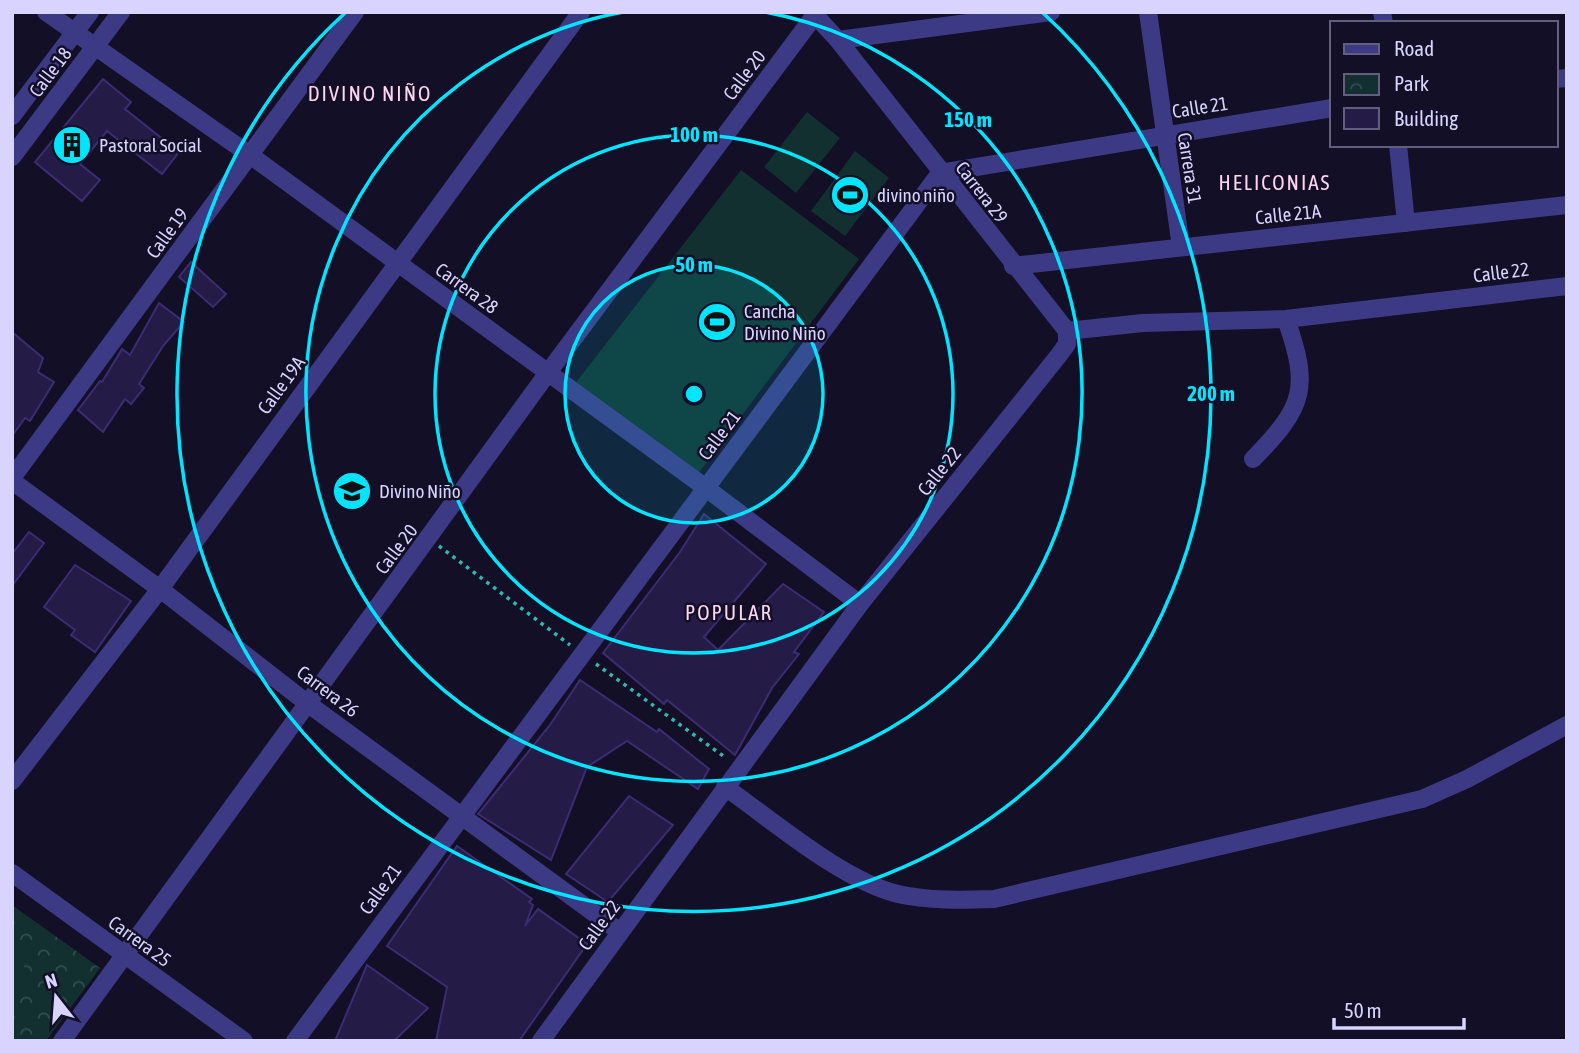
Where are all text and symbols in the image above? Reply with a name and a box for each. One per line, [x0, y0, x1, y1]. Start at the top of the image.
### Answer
legend [1330, 21, 1558, 147]
text: Road [1394, 36, 1434, 60]
street label: Calle 18 [24, 43, 76, 101]
street label: Calle 20 [718, 46, 770, 104]
text: Park [1394, 71, 1429, 95]
district label: DIVINO NIÑO [308, 81, 432, 105]
street label: Calle 21 [1170, 92, 1230, 122]
text: Building [1394, 106, 1458, 130]
text: 150 m [944, 107, 992, 131]
text: 100 m [670, 122, 718, 146]
building icon: Pastoral Social [51, 124, 93, 166]
street label: Carrera 31 [1174, 131, 1206, 205]
place label: Pastoral Social [99, 134, 202, 156]
street label: Carrera 29 [951, 157, 1013, 227]
district label: HELICONIAS [1219, 170, 1331, 194]
sports icon: divino niño [829, 174, 871, 216]
place label: divino niño [877, 184, 955, 206]
street label: Calle 21A [1254, 200, 1322, 228]
street label: Calle 19 [142, 204, 193, 262]
text: 50 m [675, 252, 713, 276]
street label: Carrera 28 [432, 258, 503, 318]
street label: Calle 22 [1472, 258, 1530, 286]
place label: Cancha Divino Niño [744, 300, 826, 344]
sports icon: Cancha Divino Niño [696, 301, 738, 343]
street label: Calle 19A [253, 351, 310, 418]
text: 200 m [1187, 381, 1235, 405]
centre of rings [682, 382, 706, 406]
street label: Calle 21 [693, 406, 745, 464]
street label: Calle 22 [913, 442, 965, 500]
school or university icon: Divino Niño [331, 470, 373, 512]
place label: Divino Niño [379, 480, 461, 502]
street label: Calle 20 [370, 520, 422, 578]
district label: POPULAR [685, 600, 773, 624]
street label: Carrera 26 [293, 661, 363, 721]
street label: Calle 21 [355, 860, 405, 918]
street label: Calle 22 [574, 896, 624, 954]
street label: Carrera 25 [105, 911, 175, 971]
north arrow [21, 962, 91, 1032]
text: N [42, 969, 60, 993]
scale bar [1334, 986, 1464, 1030]
text: 50 m [1344, 998, 1382, 1022]

